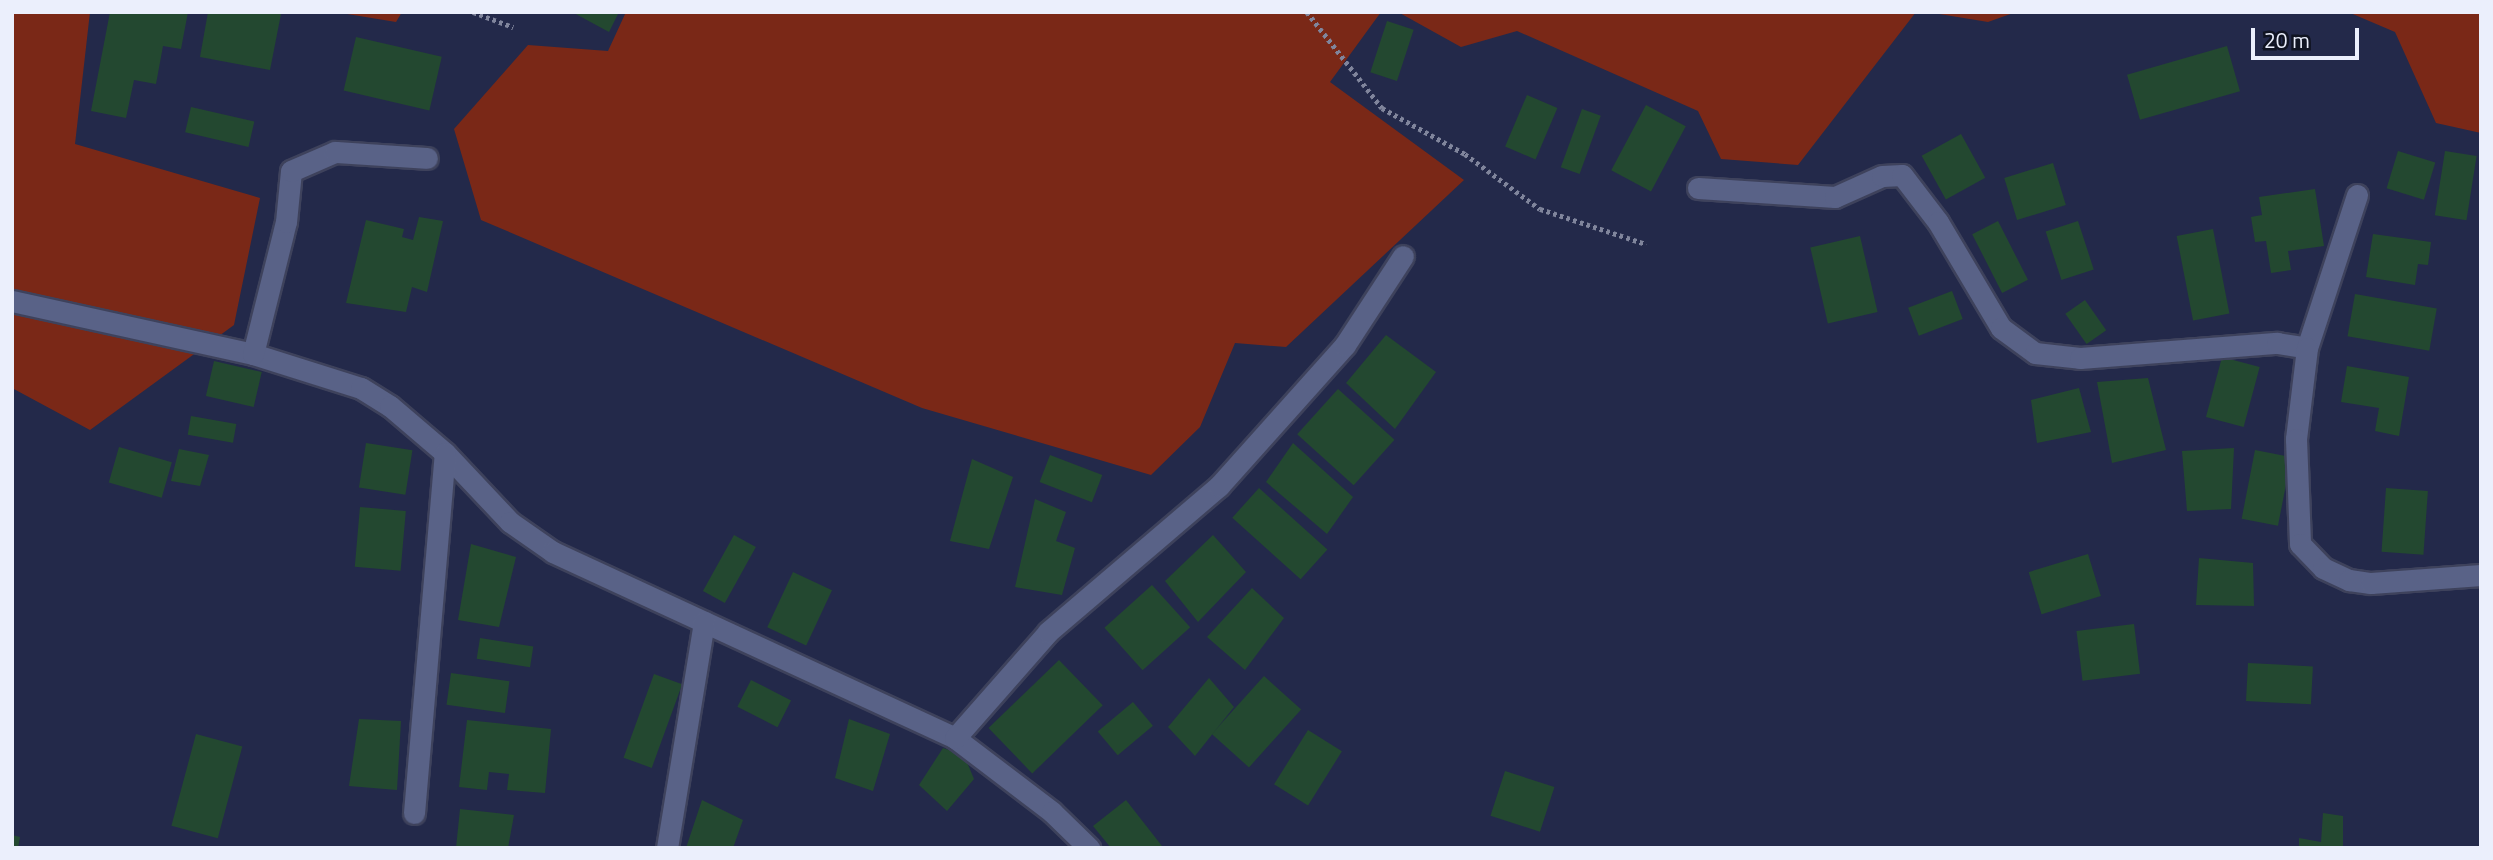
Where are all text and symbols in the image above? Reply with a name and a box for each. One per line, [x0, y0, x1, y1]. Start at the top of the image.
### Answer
scale bar [2255, 14, 2364, 58]
text: 20 m [2264, 24, 2310, 56]

